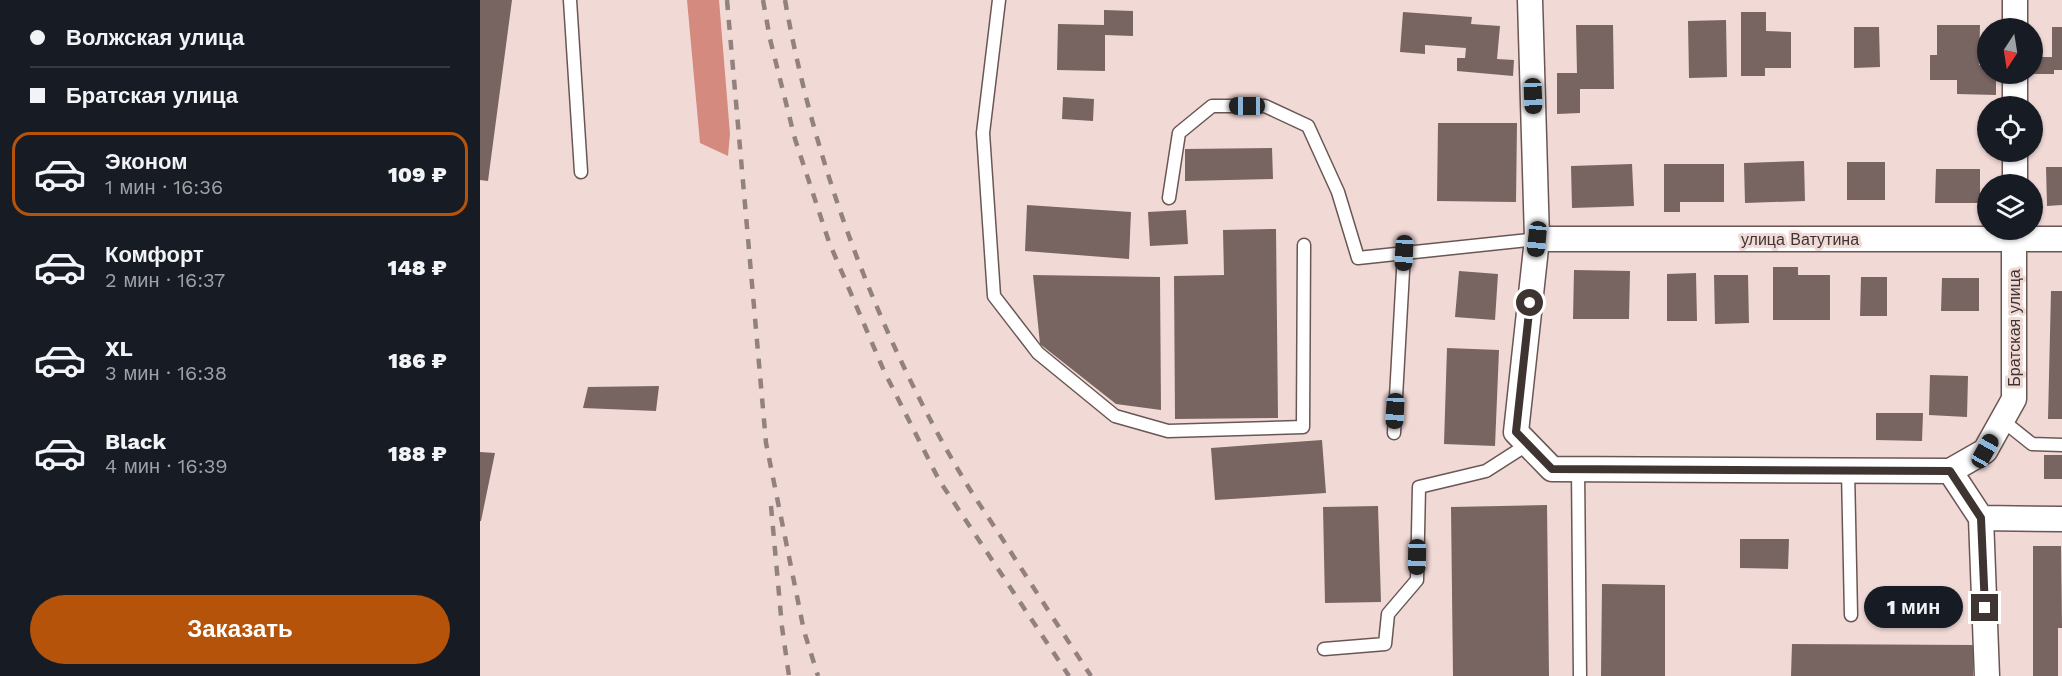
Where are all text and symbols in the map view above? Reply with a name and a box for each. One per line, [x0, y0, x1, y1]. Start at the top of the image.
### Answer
north arrow [1977, 18, 2043, 84]
map controls [1977, 18, 2043, 240]
text: Волжская улица [66, 25, 244, 50]
car [1523, 78, 1543, 114]
text: Братская улица [66, 83, 238, 108]
button: locate [1977, 96, 2043, 162]
car [1229, 97, 1265, 115]
icon: car [33, 147, 87, 201]
text: Эконом [105, 149, 188, 174]
text: 109 ₽ [388, 162, 447, 187]
button: layers [1977, 174, 2043, 240]
text: 1 мин · 16:36 [105, 175, 223, 199]
car [1526, 220, 1548, 258]
street label: улица Ватутина [1741, 230, 1859, 249]
car [1394, 235, 1414, 271]
icon: car [33, 240, 87, 294]
text: Комфорт [105, 242, 204, 267]
text: 148 ₽ [387, 255, 447, 280]
text: 2 мин · 16:37 [105, 268, 225, 292]
street label: Братская улица [2005, 269, 2024, 387]
route start [1516, 289, 1543, 316]
icon: car [33, 333, 87, 387]
text: XL [105, 336, 133, 361]
text: 186 ₽ [388, 348, 447, 373]
text: 3 мин · 16:38 [105, 361, 227, 385]
car [1385, 393, 1405, 429]
icon: car [33, 426, 87, 480]
text: Black [105, 429, 166, 454]
car [1968, 431, 2002, 471]
text: 188 ₽ [388, 441, 447, 466]
text: 4 мин · 16:39 [105, 454, 228, 478]
car [1408, 539, 1426, 575]
callout: 1 мин [1865, 587, 1964, 629]
route end [1971, 594, 1998, 621]
button: Заказать [30, 595, 450, 664]
text: 1 мин [1887, 595, 1940, 619]

